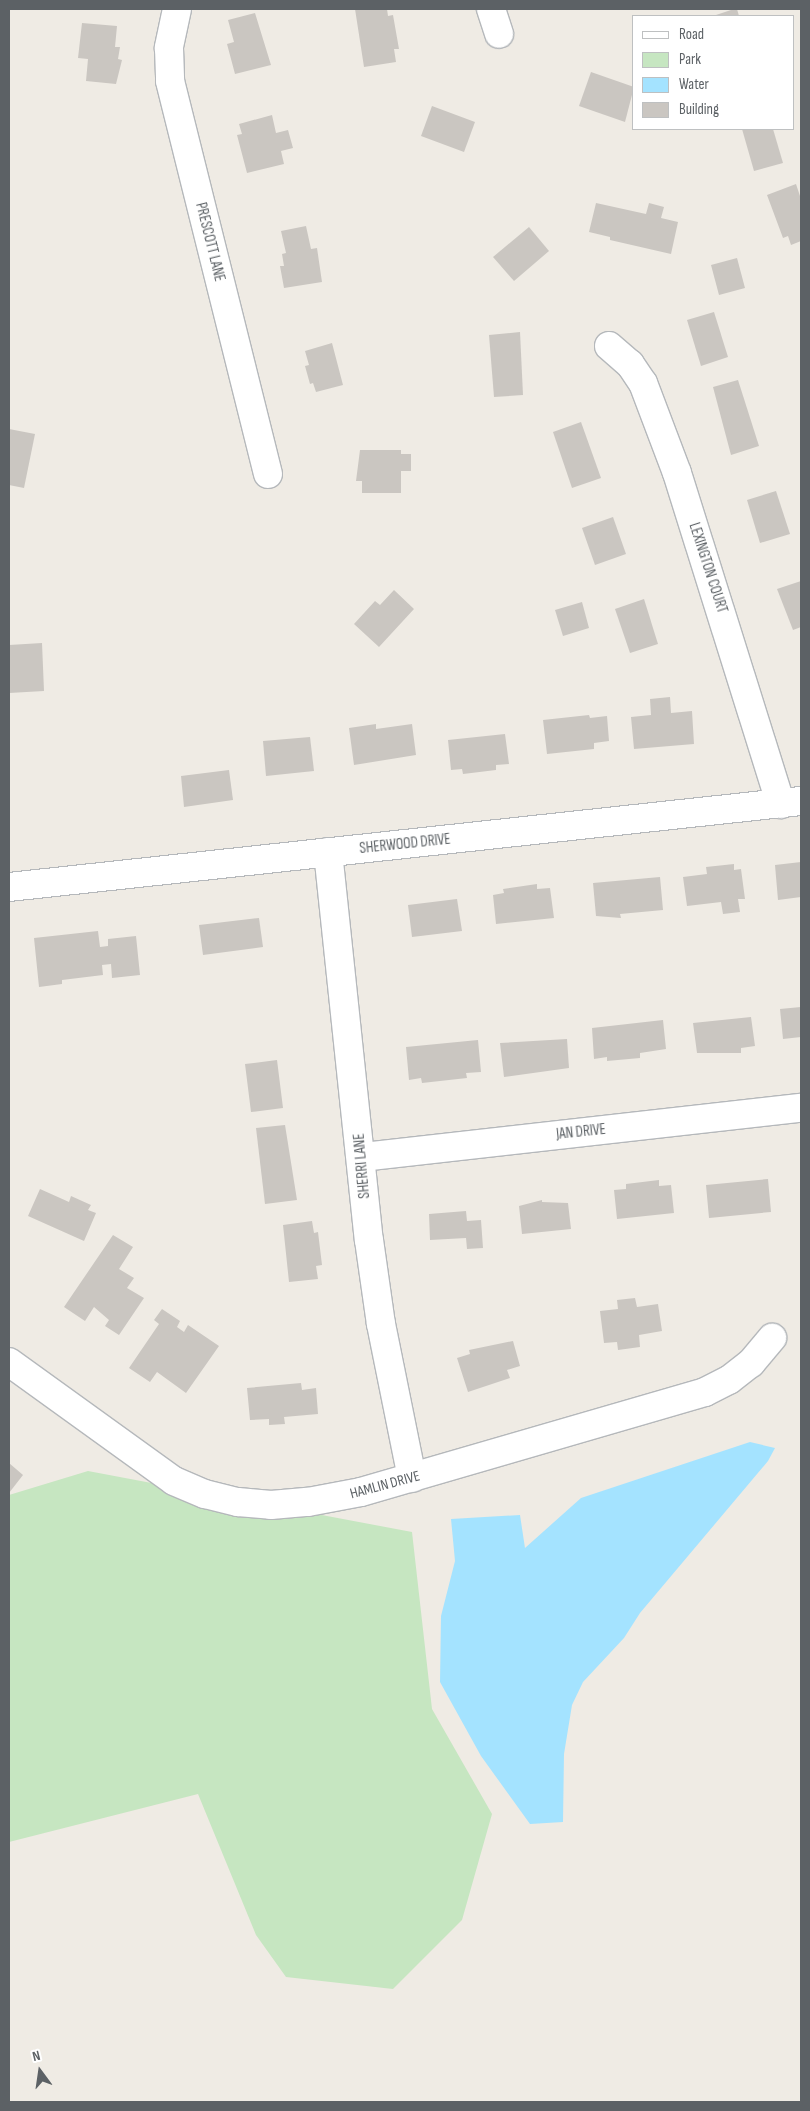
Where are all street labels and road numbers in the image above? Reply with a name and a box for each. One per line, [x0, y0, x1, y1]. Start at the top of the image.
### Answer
street label: PRESCOTT LANE [192, 201, 228, 283]
street label: LEXINGTON COURT [685, 520, 731, 616]
street label: SHERWOOD DRIVE [359, 830, 451, 858]
street label: JAN DRIVE [555, 1120, 607, 1144]
street label: SHERRI LANE [350, 1133, 374, 1199]
street label: HAMLIN DRIVE [348, 1467, 422, 1503]

